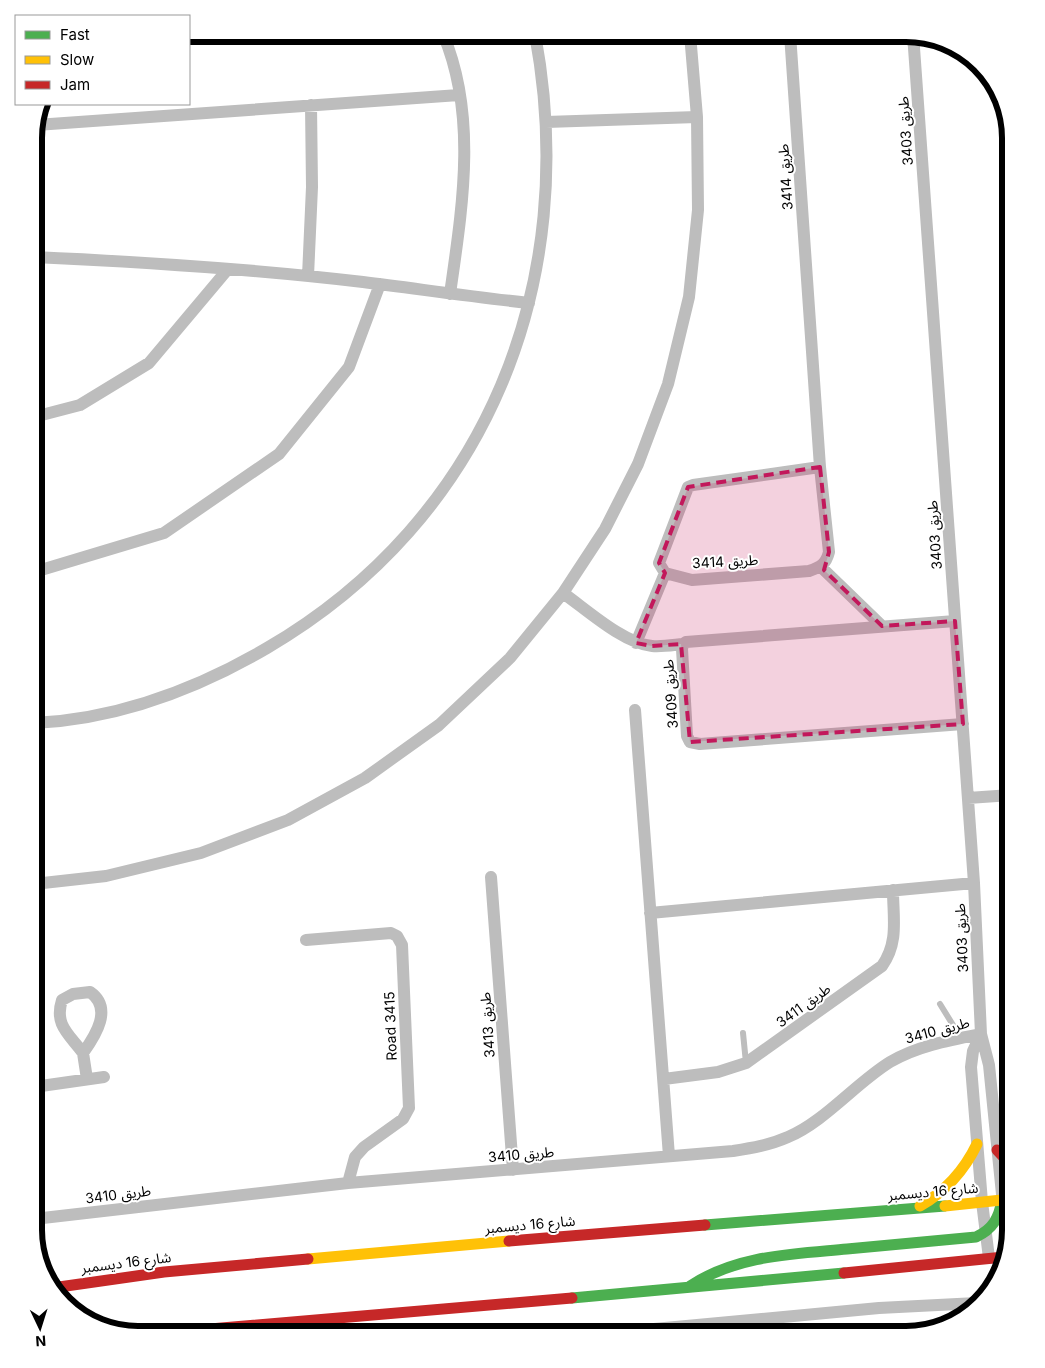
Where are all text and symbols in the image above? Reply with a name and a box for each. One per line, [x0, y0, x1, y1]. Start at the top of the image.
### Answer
legend [15, 15, 190, 105]
text: Fast [60, 25, 90, 44]
text: Slow [60, 50, 94, 69]
text: Jam [60, 75, 90, 94]
street label: طريق 3403 [894, 96, 918, 166]
street label: طريق 3414 [774, 143, 798, 211]
street label: طريق 3403 [923, 500, 947, 570]
street label: طريق 3414 [691, 551, 759, 573]
street label: طريق 3409 [659, 659, 683, 729]
street label: طريق 3403 [951, 903, 973, 973]
street label: طريق 3411 [773, 980, 835, 1032]
street label: Road 3415 [380, 991, 400, 1061]
street label: طريق 3413 [476, 991, 500, 1058]
street label: طريق 3410 [903, 1013, 972, 1049]
street label: طريق 3410 [487, 1143, 555, 1167]
street label: شارع 16 ديسمبر [886, 1179, 979, 1206]
street label: طريق 3410 [84, 1182, 152, 1208]
street label: شارع 16 ديسمبر [483, 1212, 576, 1239]
street label: شارع 16 ديسمبر [79, 1248, 172, 1279]
north arrow [15, 1303, 65, 1353]
text: N [35, 1333, 47, 1350]

